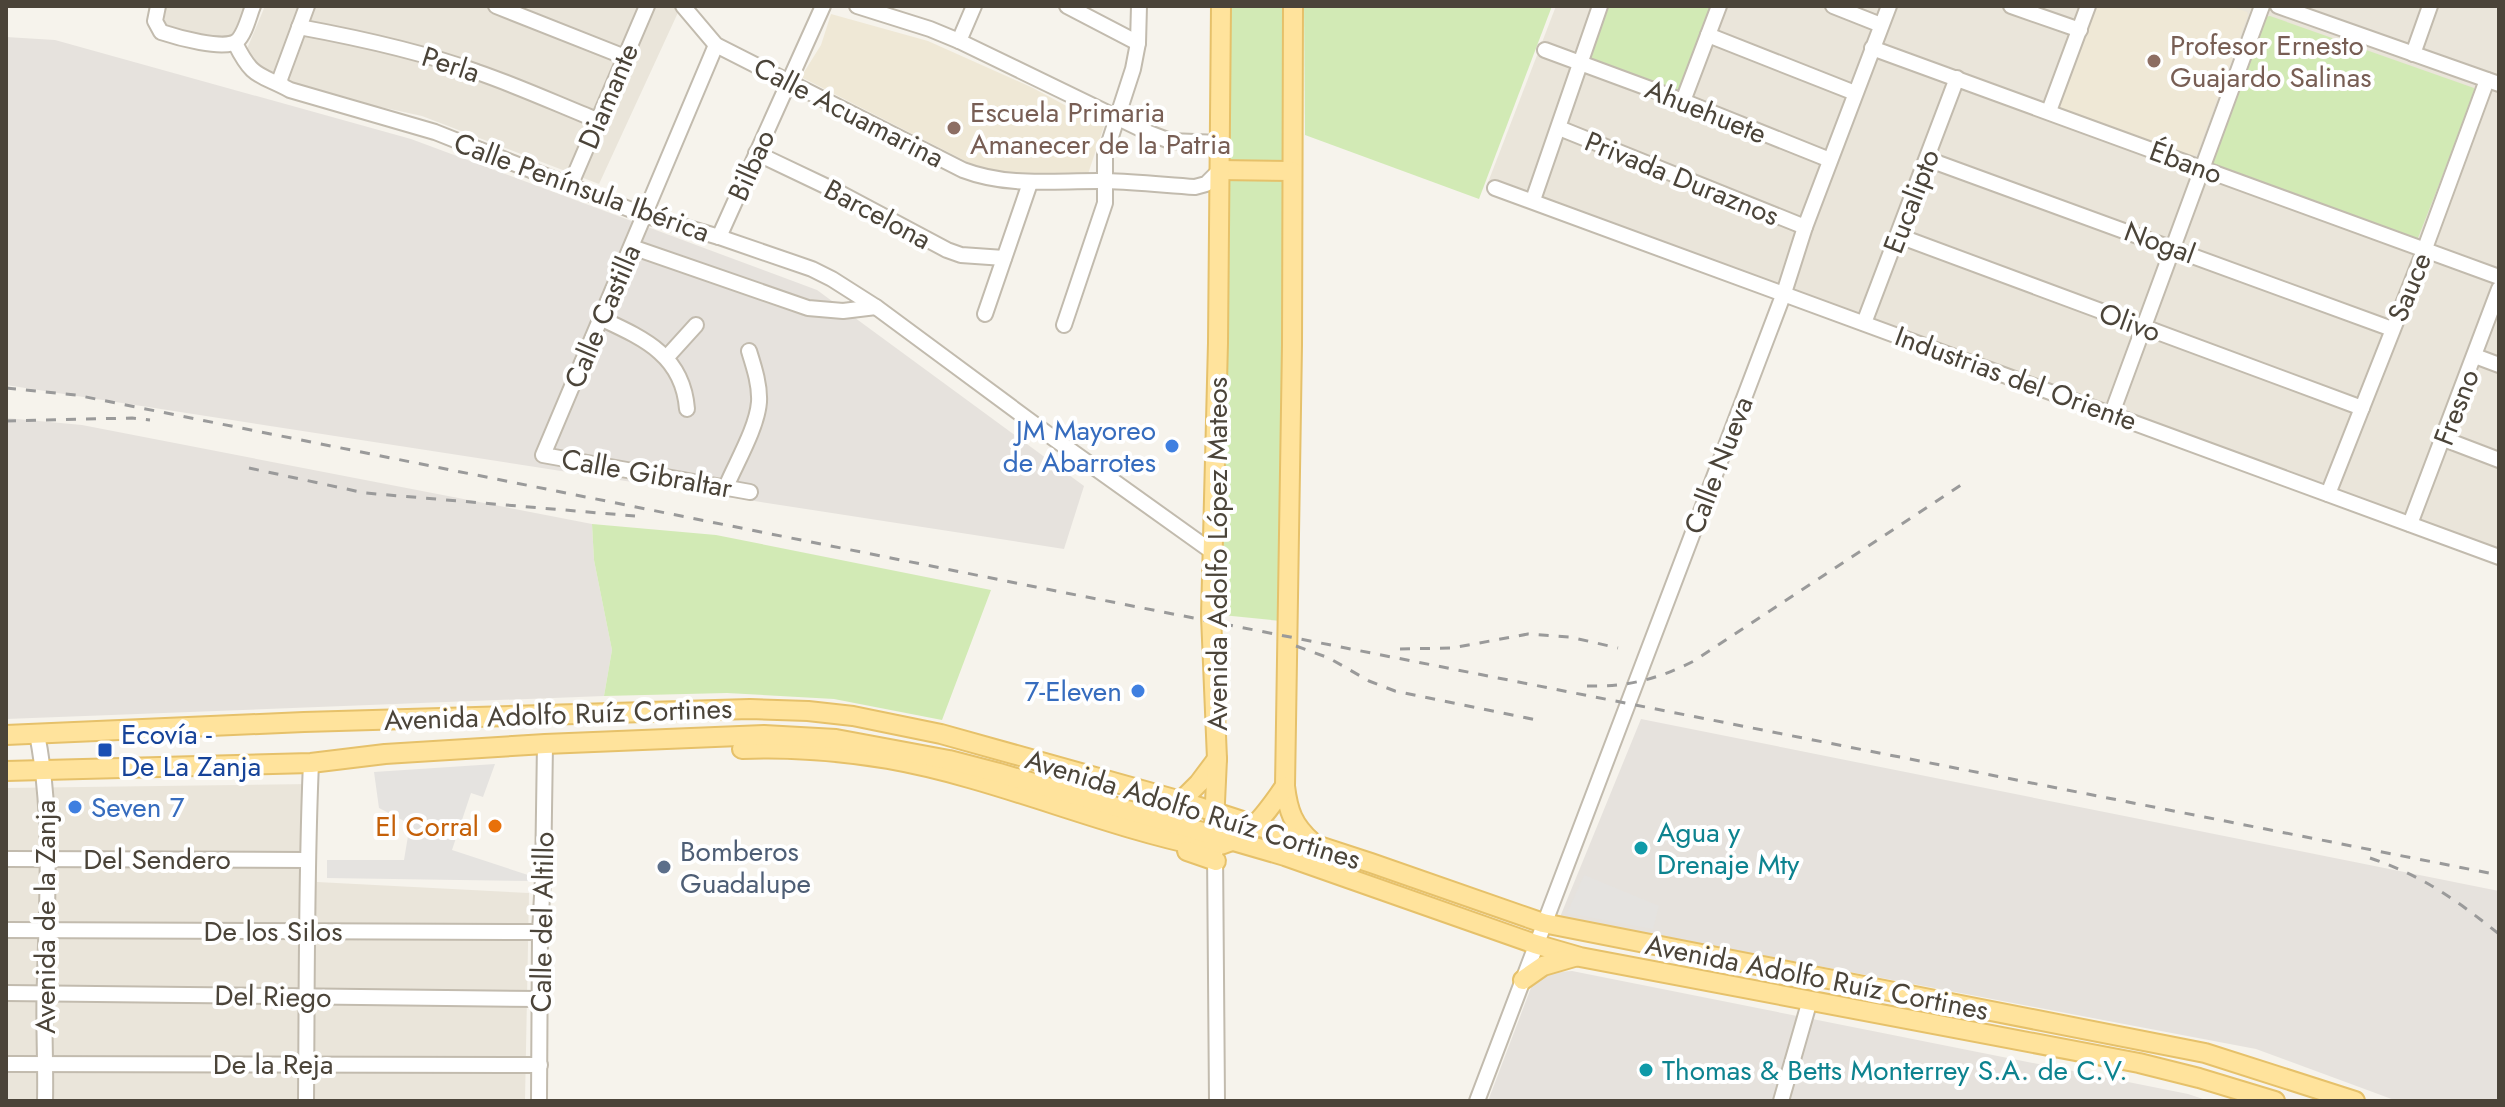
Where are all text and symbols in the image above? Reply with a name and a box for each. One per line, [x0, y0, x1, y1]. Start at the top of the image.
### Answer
place label: Profesor Ernesto Guajardo Salinas [2170, 25, 2372, 98]
street label: Perla [417, 36, 485, 93]
street label: Diamante [568, 37, 649, 155]
street label: Calle Acuamarina [746, 47, 951, 178]
marker: Profesor Ernesto Guajardo Salinas [2145, 52, 2163, 70]
street label: Ahuehuete [1639, 69, 1772, 154]
place label: Escuela Primaria Amanecer de la Patria [970, 92, 1231, 165]
marker: Escuela Primaria Amanecer de la Patria [945, 119, 963, 137]
street label: Privada Duraznos [1579, 121, 1785, 236]
street label: Calle Península Ibérica [448, 122, 715, 253]
street label: Bilbao [718, 123, 785, 207]
street label: Ébano [2144, 130, 2228, 195]
street label: Eucalipto [1873, 143, 1950, 259]
street label: Barcelona [817, 169, 939, 260]
street label: Nogal [2119, 211, 2201, 274]
street label: Calle Castilla [554, 238, 651, 394]
street label: Sauce [2377, 246, 2442, 328]
street label: Olivo [2093, 292, 2166, 353]
street label: Industrias del Oriente [1889, 316, 2143, 441]
street label: Fresno [2423, 363, 2490, 451]
street label: Avenida Adolfo López Mateos [1197, 377, 1238, 731]
street label: Calle Nueva [1673, 390, 1764, 540]
place label: JM Mayoreo de Abarrotes [1003, 410, 1156, 483]
marker: JM Mayoreo de Abarrotes [1163, 437, 1181, 455]
street label: Calle Gibraltar [558, 438, 736, 509]
place label: 7-Eleven [1025, 671, 1122, 712]
marker: 7-Eleven [1129, 682, 1147, 700]
street label: Avenida Adolfo Ruíz Cortines [383, 688, 733, 741]
place label: Ecovía - De La Zanja [121, 714, 261, 787]
street label: Avenida Adolfo Ruíz Cortines [1020, 739, 1365, 880]
marker: Ecovía - De La Zanja [96, 741, 114, 759]
place label: Seven 7 [91, 787, 185, 828]
marker: Seven 7 [66, 798, 84, 816]
street label: Avenida de la Zanja [25, 800, 66, 1034]
place label: El Corral [375, 806, 479, 847]
place label: Agua y Drenaje Mty [1657, 812, 1800, 885]
marker: El Corral [486, 817, 504, 835]
street label: Calle del Altillo [520, 831, 565, 1013]
place label: Bomberos Guadalupe [680, 831, 811, 904]
street label: Del Sendero [83, 839, 231, 880]
marker: Agua y Drenaje Mty [1632, 839, 1650, 857]
marker: Bomberos Guadalupe [655, 858, 673, 876]
street label: De los Silos [204, 911, 342, 952]
street label: Avenida Adolfo Ruíz Cortines [1642, 924, 1992, 1031]
street label: Del Riego [214, 975, 332, 1018]
street label: De la Reja [213, 1044, 333, 1085]
place label: Thomas & Betts Monterrey S.A. de C.V. [1662, 1050, 2128, 1091]
marker: Thomas & Betts Monterrey S.A. de C.V. [1637, 1061, 1655, 1079]

